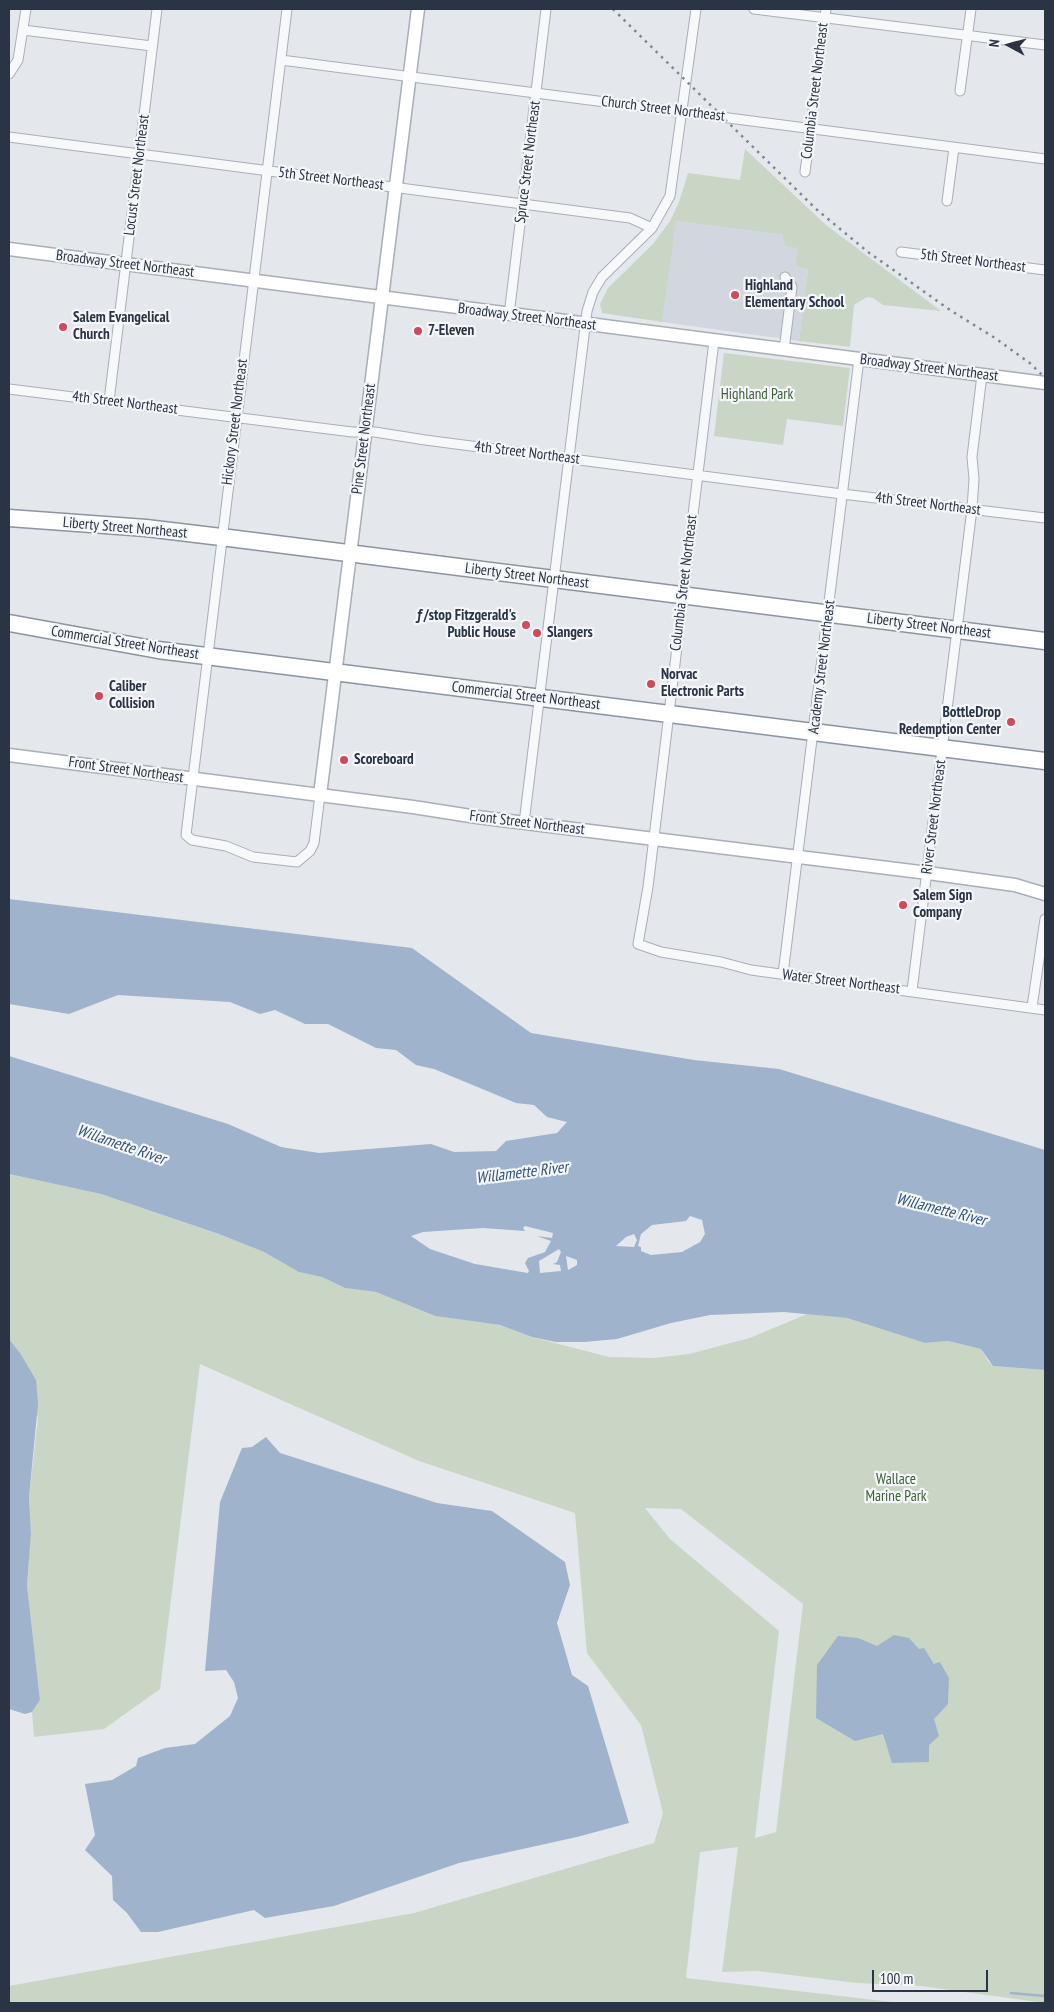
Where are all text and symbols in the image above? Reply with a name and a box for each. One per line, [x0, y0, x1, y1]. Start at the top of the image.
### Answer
north arrow [984, 20, 1034, 70]
street label: Columbia Street Northeast [798, 22, 832, 160]
text: N [985, 38, 1004, 48]
street label: Church Street Northeast [600, 92, 726, 126]
street label: Spruce Street Northeast [512, 100, 544, 224]
street label: Locust Street Northeast [121, 114, 153, 236]
street label: 5th Street Northeast [277, 164, 385, 194]
street label: 5th Street Northeast [919, 246, 1027, 276]
street label: Broadway Street Northeast [55, 247, 195, 281]
place label: Highland Elementary School [745, 277, 844, 312]
marker: Highland Elementary School [729, 289, 741, 301]
street label: Broadway Street Northeast [457, 300, 597, 334]
place label: Salem Evangelical Church [73, 309, 169, 344]
marker: Salem Evangelical Church [57, 321, 69, 333]
place label: 7-Eleven [428, 322, 474, 340]
marker: 7-Eleven [412, 325, 424, 337]
street label: Broadway Street Northeast [859, 351, 999, 385]
street label: Hickory Street Northeast [218, 358, 252, 486]
street label: Pine Street Northeast [348, 383, 380, 495]
park label: Highland Park [721, 386, 793, 404]
street label: 4th Street Northeast [71, 388, 179, 418]
street label: 4th Street Northeast [473, 438, 581, 468]
street label: 4th Street Northeast [874, 489, 982, 519]
street label: Liberty Street Northeast [62, 514, 188, 542]
street label: Columbia Street Northeast [667, 514, 701, 652]
street label: Liberty Street Northeast [464, 559, 590, 593]
street label: Academy Street Northeast [805, 599, 839, 735]
place label: ƒ/stop Fitzgerald's Public House [416, 607, 516, 642]
street label: Liberty Street Northeast [866, 609, 992, 643]
marker: ƒ/stop Fitzgerald's Public House [520, 619, 532, 631]
street label: Commercial Street Northeast [50, 622, 200, 664]
place label: Slangers [547, 624, 593, 642]
marker: Slangers [531, 627, 543, 639]
place label: Norvac Electronic Parts [661, 666, 744, 701]
place label: Caliber Collision [109, 678, 155, 713]
street label: Commercial Street Northeast [451, 678, 601, 714]
marker: Norvac Electronic Parts [645, 678, 657, 690]
marker: Caliber Collision [93, 690, 105, 702]
place label: BottleDrop Redemption Center [899, 704, 1001, 739]
marker: BottleDrop Redemption Center [1005, 716, 1017, 728]
place label: Scoreboard [354, 751, 414, 769]
street label: Front Street Northeast [67, 753, 185, 787]
marker: Scoreboard [338, 754, 350, 766]
street label: River Street Northeast [918, 759, 950, 875]
street label: Front Street Northeast [468, 807, 586, 839]
place label: Salem Sign Company [913, 887, 972, 922]
marker: Salem Sign Company [897, 899, 909, 911]
street label: Water Street Northeast [781, 966, 901, 998]
water label: Willamette River [74, 1121, 168, 1169]
water label: Willamette River [475, 1158, 569, 1188]
water label: Willamette River [894, 1190, 988, 1230]
park label: Wallace Marine Park [865, 1471, 927, 1506]
scale bar [874, 1960, 990, 1992]
text: 100 m [880, 1969, 913, 1988]

